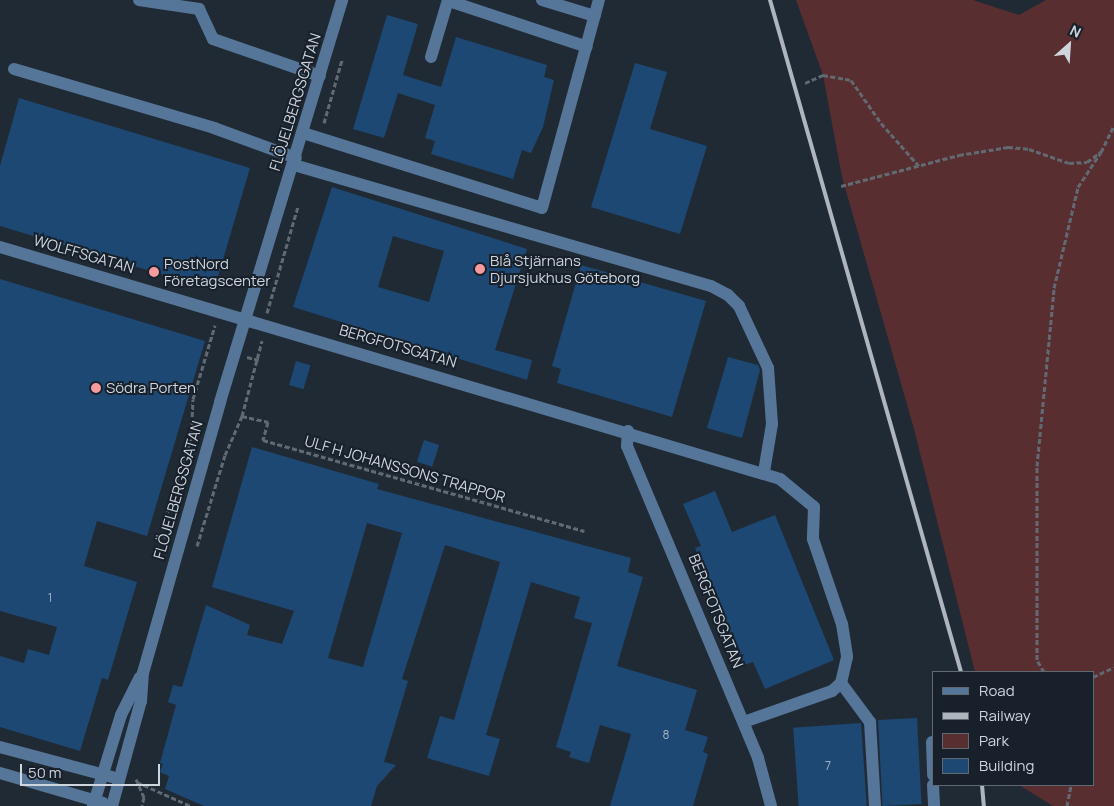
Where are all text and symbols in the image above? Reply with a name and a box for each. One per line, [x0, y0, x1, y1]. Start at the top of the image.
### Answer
north arrow [1044, 20, 1094, 70]
text: N [1067, 20, 1084, 42]
street label: FLÖJELBERGSGATAN [265, 31, 325, 173]
street label: WOLFFSGATAN [32, 231, 136, 277]
place label: Blå Stjärnans Djursjukhus Göteborg [490, 251, 640, 286]
place label: PostNord Företagscenter [164, 254, 271, 289]
marker: Blå Stjärnans Djursjukhus Göteborg [474, 263, 486, 275]
marker: PostNord Företagscenter [148, 266, 160, 278]
street label: BERGFOTSGATAN [337, 321, 459, 371]
place label: Södra Porten [106, 379, 196, 397]
marker: Södra Porten [90, 382, 102, 394]
street label: FLÖJELBERGSGATAN [150, 419, 206, 561]
street label: ULF H JOHANSSONS TRAPPOR [302, 432, 508, 506]
street label: BERGFOTSGATAN [685, 551, 747, 671]
house number: 1 [48, 591, 52, 605]
legend [932, 671, 1094, 786]
text: Road [979, 680, 1015, 701]
text: Railway [979, 705, 1031, 726]
house number: 8 [663, 728, 669, 742]
text: Park [979, 730, 1009, 751]
scale bar [22, 754, 162, 786]
text: Building [979, 755, 1034, 776]
house number: 7 [825, 759, 831, 773]
text: 50 m [28, 762, 62, 783]

